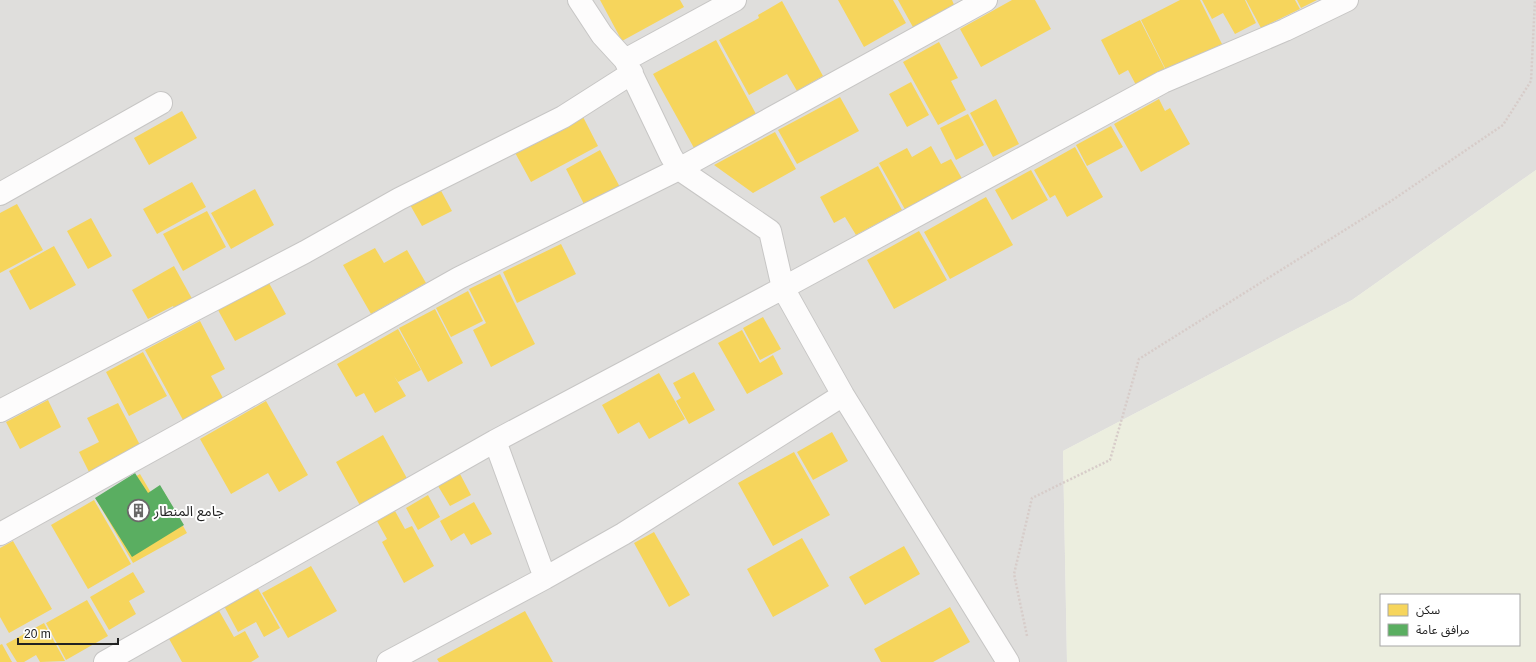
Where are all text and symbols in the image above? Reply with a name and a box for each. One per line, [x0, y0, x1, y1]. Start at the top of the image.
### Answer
building icon: جامع المنطار [126, 498, 152, 524]
place label: جامع المنطار [153, 503, 224, 522]
legend [1380, 594, 1520, 646]
text: سكن [1416, 603, 1440, 617]
scale bar [18, 620, 118, 646]
text: مرافق عامة [1416, 623, 1470, 638]
text: 20 m [24, 627, 51, 641]

